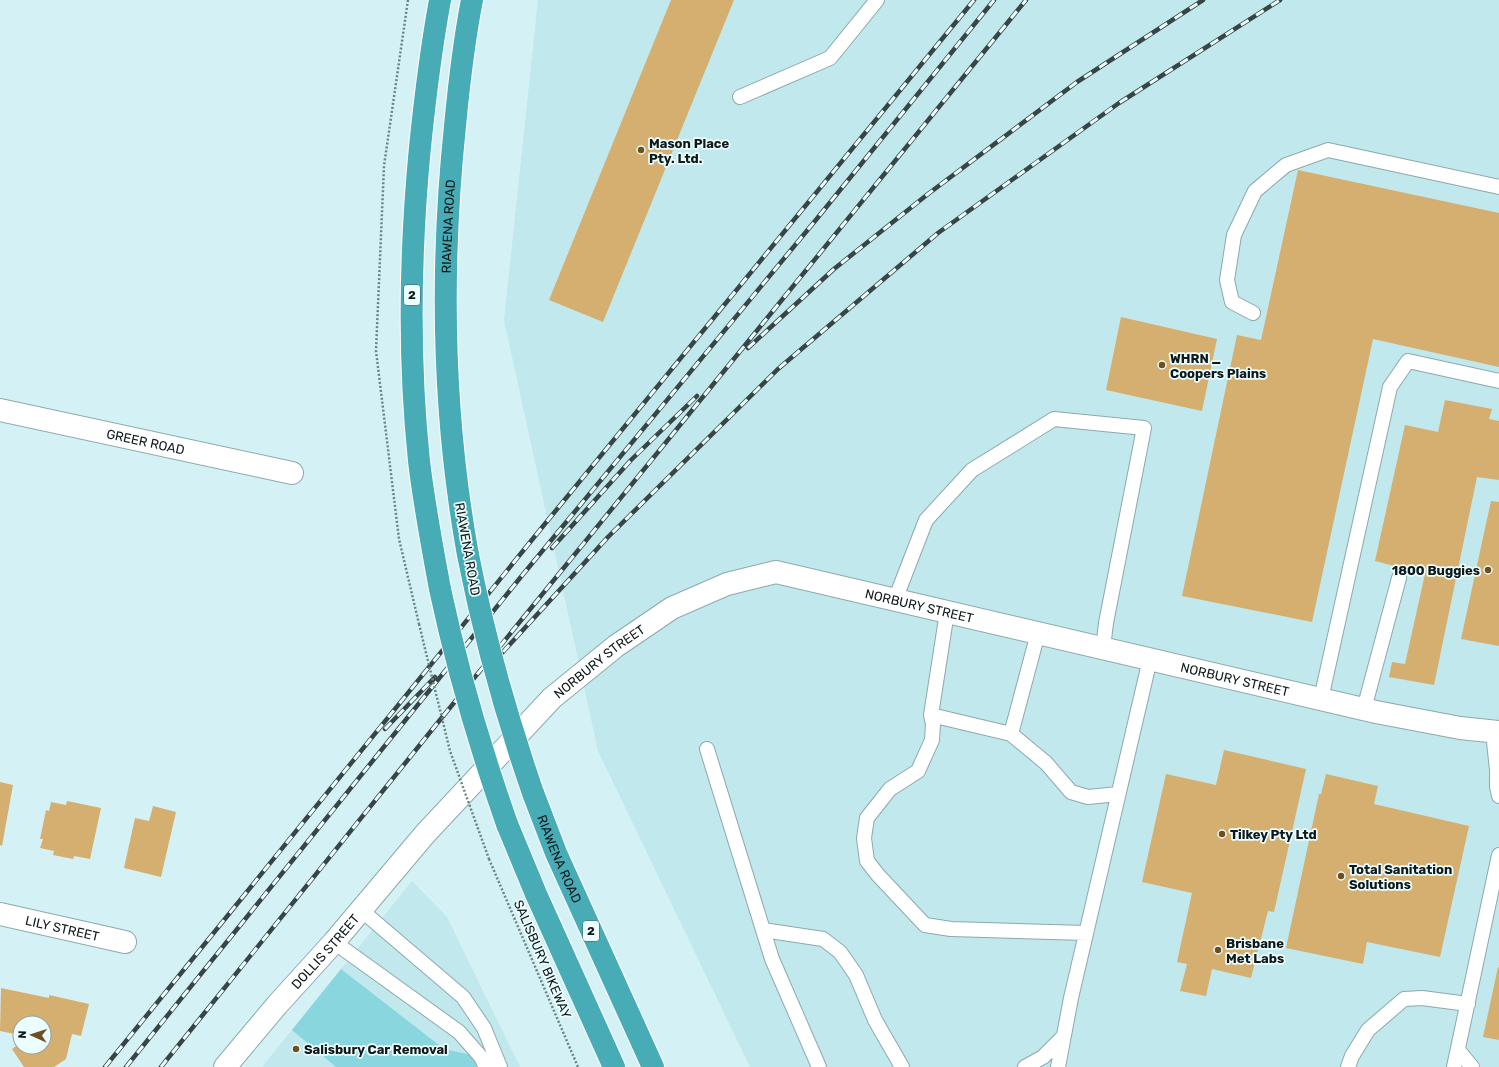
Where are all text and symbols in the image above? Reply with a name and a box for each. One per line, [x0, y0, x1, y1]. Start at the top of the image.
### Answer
place label: Mason Place Pty. Ltd. [649, 136, 730, 166]
marker: Mason Place Pty. Ltd. [636, 145, 646, 155]
street label: RIAWENA ROAD [439, 179, 458, 274]
road number: 2 [404, 285, 420, 305]
place label: WHRN _ Coopers Plains [1170, 351, 1266, 381]
marker: WHRN _ Coopers Plains [1157, 360, 1167, 370]
street label: GREER ROAD [105, 426, 186, 458]
street label: RIAWENA ROAD [452, 501, 483, 597]
place label: 1800 Buggies [1392, 563, 1480, 578]
marker: 1800 Buggies [1483, 565, 1493, 575]
street label: NORBURY STREET [864, 586, 975, 626]
street label: NORBURY STREET [551, 622, 648, 701]
street label: NORBURY STREET [1179, 660, 1291, 700]
street label: RIAWENA ROAD [534, 813, 585, 905]
place label: Tilkey Pty Ltd [1230, 827, 1317, 842]
marker: Tilkey Pty Ltd [1217, 829, 1227, 839]
place label: Total Sanitation Solutions [1349, 862, 1452, 892]
marker: Total Sanitation Solutions [1336, 871, 1346, 881]
street label: SALISBURY BIKEWAY [511, 898, 574, 1021]
street label: DOLLIS STREET [288, 911, 363, 992]
street label: LILY STREET [24, 913, 101, 944]
road number: 2 [583, 921, 599, 941]
place label: Brisbane Met Labs [1226, 936, 1284, 966]
marker: Brisbane Met Labs [1213, 945, 1223, 955]
north arrow [12, 1015, 52, 1055]
text: N [16, 1030, 29, 1039]
place label: Salisbury Car Removal [304, 1042, 448, 1057]
marker: Salisbury Car Removal [291, 1044, 301, 1054]

